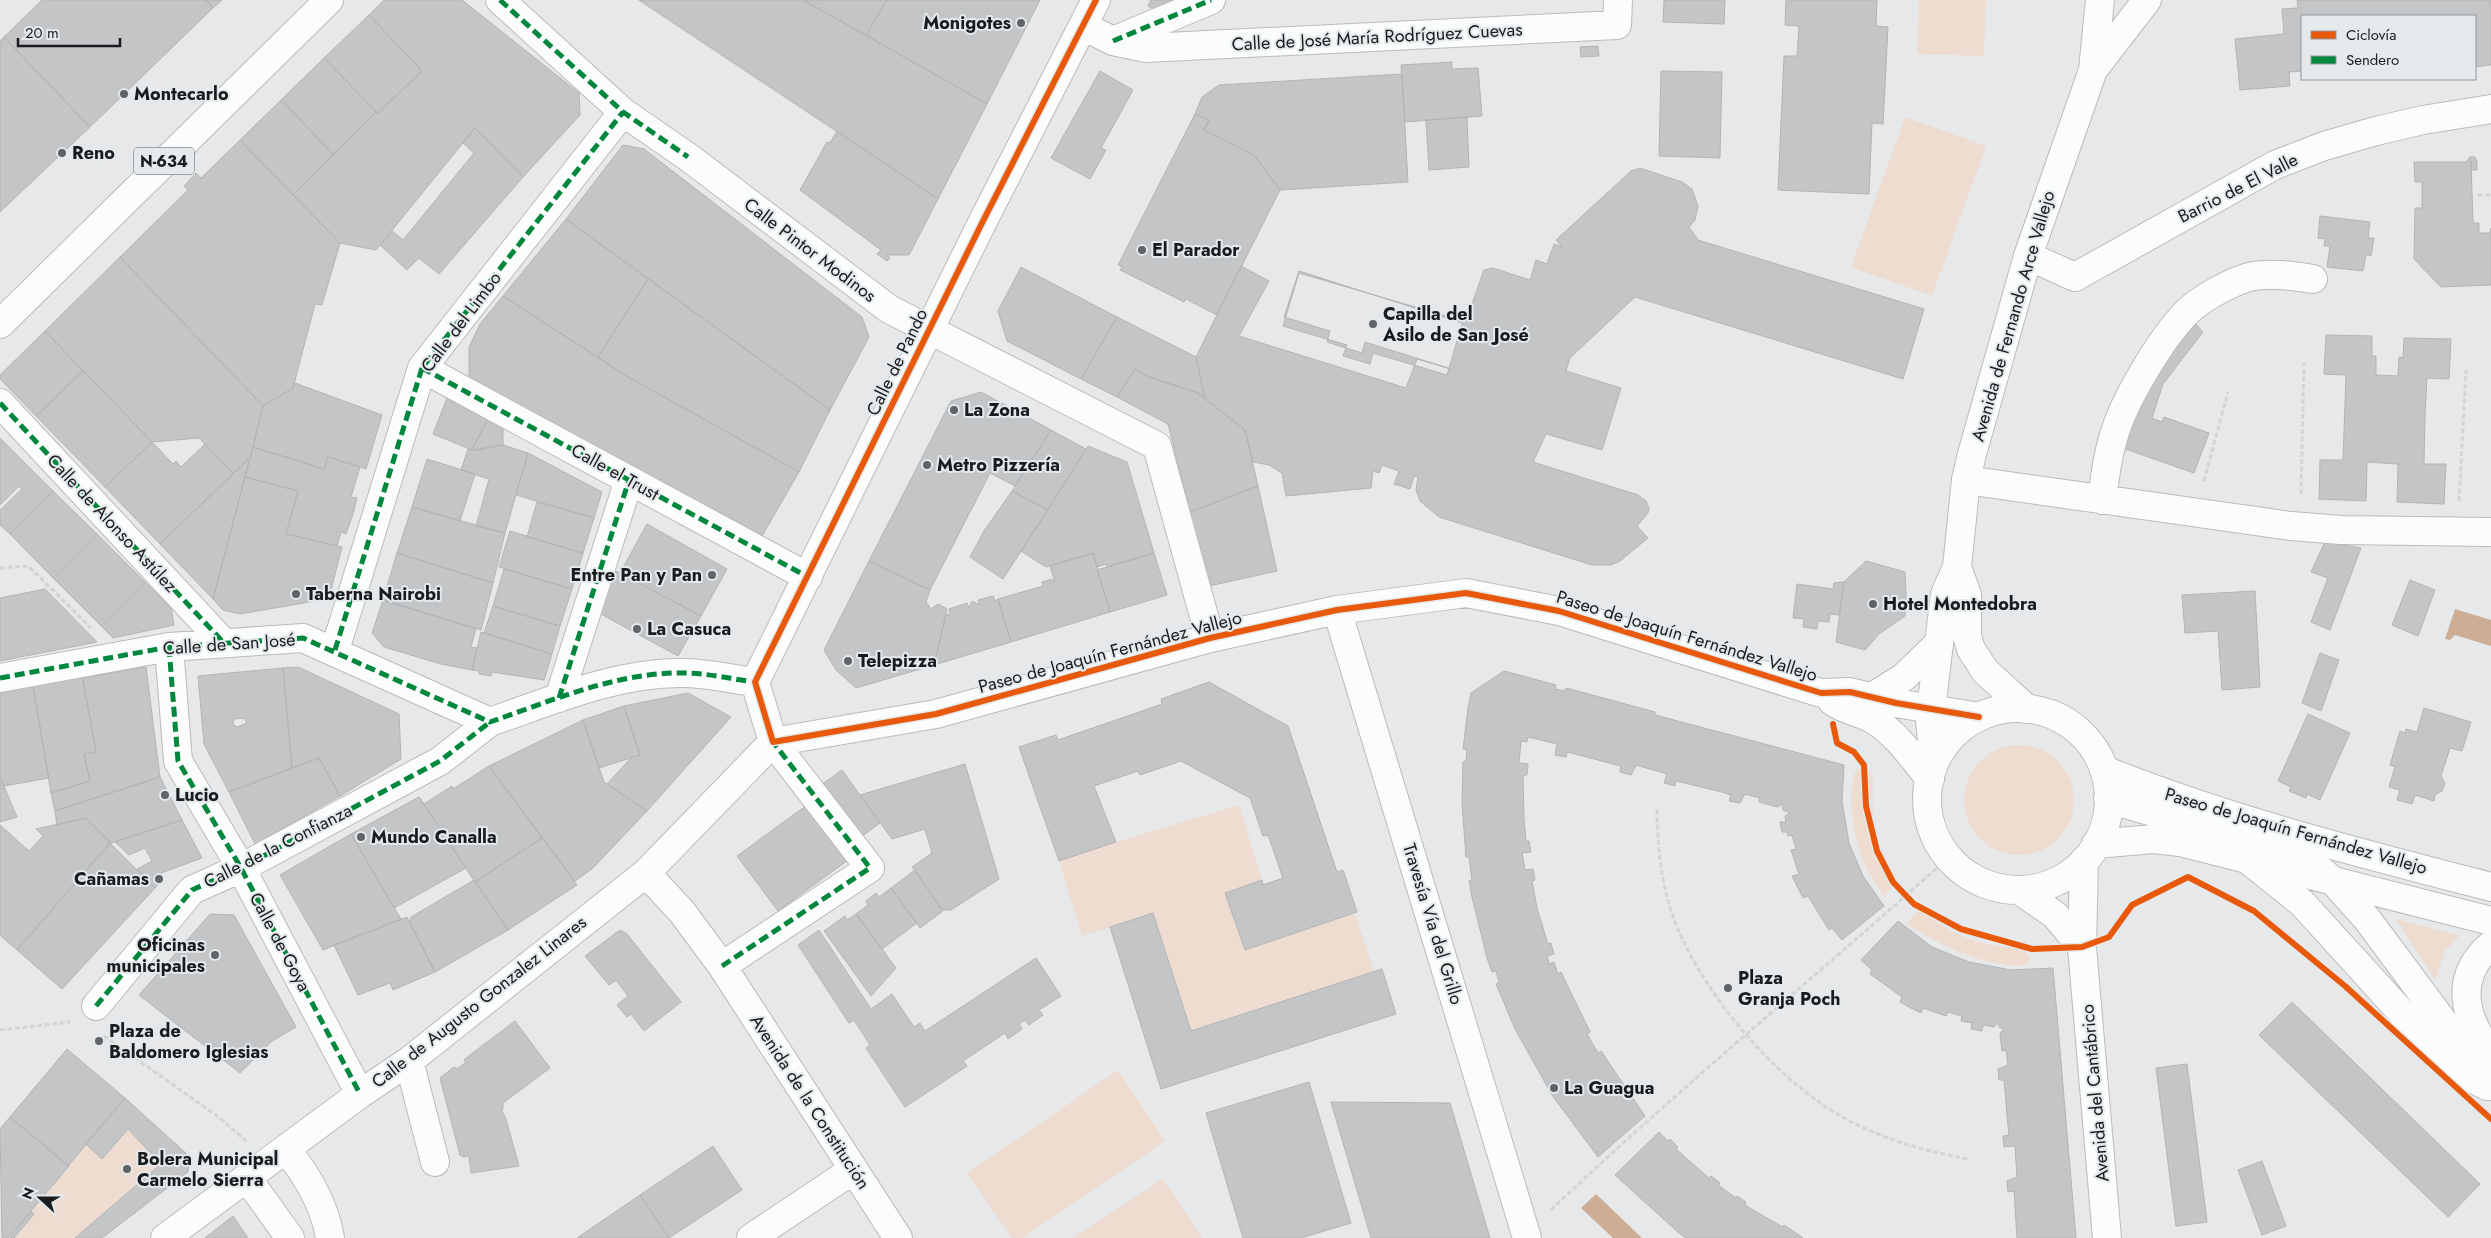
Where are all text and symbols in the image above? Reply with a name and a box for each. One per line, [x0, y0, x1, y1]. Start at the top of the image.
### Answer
place label: Monigotes [923, 10, 1011, 36]
scale bar [18, 15, 120, 47]
legend [2301, 15, 2476, 80]
street label: Calle de José María Rodríguez Cuevas [1231, 16, 1523, 58]
marker: Monigotes [1015, 17, 1027, 29]
text: 20 m [25, 22, 59, 44]
text: Ciclovía [2346, 24, 2396, 46]
text: Sendero [2346, 49, 2399, 71]
place label: Montecarlo [134, 81, 229, 107]
marker: Montecarlo [118, 88, 130, 100]
place label: Reno [72, 140, 115, 166]
marker: Reno [56, 147, 68, 159]
street label: Barrio de El Valle [2173, 147, 2303, 229]
road number: N-634 [134, 148, 194, 175]
street label: Avenida de Fernando Arce Vallejo [1965, 187, 2061, 445]
street label: Calle Pintor Modinos [738, 192, 882, 308]
place label: El Parador [1152, 237, 1240, 263]
marker: El Parador [1136, 244, 1148, 256]
street label: Calle del Limbo [415, 266, 508, 378]
place label: Capilla del Asilo de San José [1382, 301, 1529, 348]
street label: Calle de Pando [860, 304, 934, 420]
marker: Capilla del Asilo de San José [1367, 318, 1379, 330]
place label: La Zona [964, 397, 1030, 423]
marker: La Zona [948, 404, 960, 416]
street label: Calle el Trust [566, 437, 664, 507]
street label: Calle de Alonso Astúlez [41, 448, 184, 599]
place label: Metro Pizzería [937, 452, 1060, 478]
marker: Metro Pizzería [921, 459, 933, 471]
place label: Entre Pan y Pan [571, 562, 702, 588]
marker: Entre Pan y Pan [706, 569, 718, 581]
place label: Taberna Nairobi [306, 581, 441, 607]
street label: Paseo de Joaquín Fernández Vallejo [1553, 584, 1821, 688]
marker: Taberna Nairobi [290, 588, 302, 600]
place label: Hotel Montedobra [1883, 591, 2037, 617]
marker: Hotel Montedobra [1867, 598, 1879, 610]
street label: Paseo de Joaquín Fernández Vallejo [975, 604, 1245, 700]
place label: La Casuca [647, 616, 731, 642]
marker: La Casuca [631, 623, 643, 635]
street label: Calle de San José [162, 626, 296, 662]
place label: Telepizza [858, 648, 937, 674]
marker: Telepizza [842, 655, 854, 667]
street label: Paseo de Joaquín Fernández Vallejo [2162, 781, 2430, 881]
place label: Lucio [175, 782, 219, 808]
marker: Lucio [159, 789, 171, 801]
street label: Calle de la Confianza [199, 797, 357, 895]
place label: Mundo Canalla [371, 824, 497, 850]
marker: Mundo Canalla [355, 831, 367, 843]
street label: Travesía Vía del Grillo [1396, 840, 1470, 1008]
place label: Cañamas [74, 866, 149, 892]
marker: Cañamas [153, 873, 165, 885]
street label: Calle de Goya [243, 888, 317, 996]
street label: Calle de Augusto Gonzalez Linares [366, 910, 592, 1094]
place label: Oficinas municipales [107, 932, 205, 979]
marker: Oficinas municipales [209, 949, 221, 961]
place label: Plaza Granja Poch [1738, 965, 1841, 1012]
marker: Plaza Granja Poch [1722, 982, 1734, 994]
street label: Avenida del Cantábrico [2074, 1003, 2116, 1183]
street label: Avenida de la Constitución [744, 1010, 876, 1194]
place label: Plaza de Baldomero Iglesias [109, 1018, 268, 1065]
marker: Plaza de Baldomero Iglesias [93, 1035, 105, 1047]
place label: La Guagua [1564, 1075, 1654, 1101]
marker: La Guagua [1548, 1082, 1560, 1094]
place label: Bolera Municipal Carmelo Sierra [137, 1146, 278, 1193]
marker: Bolera Municipal Carmelo Sierra [121, 1163, 133, 1175]
north arrow [15, 1173, 65, 1223]
text: N [17, 1185, 39, 1202]

